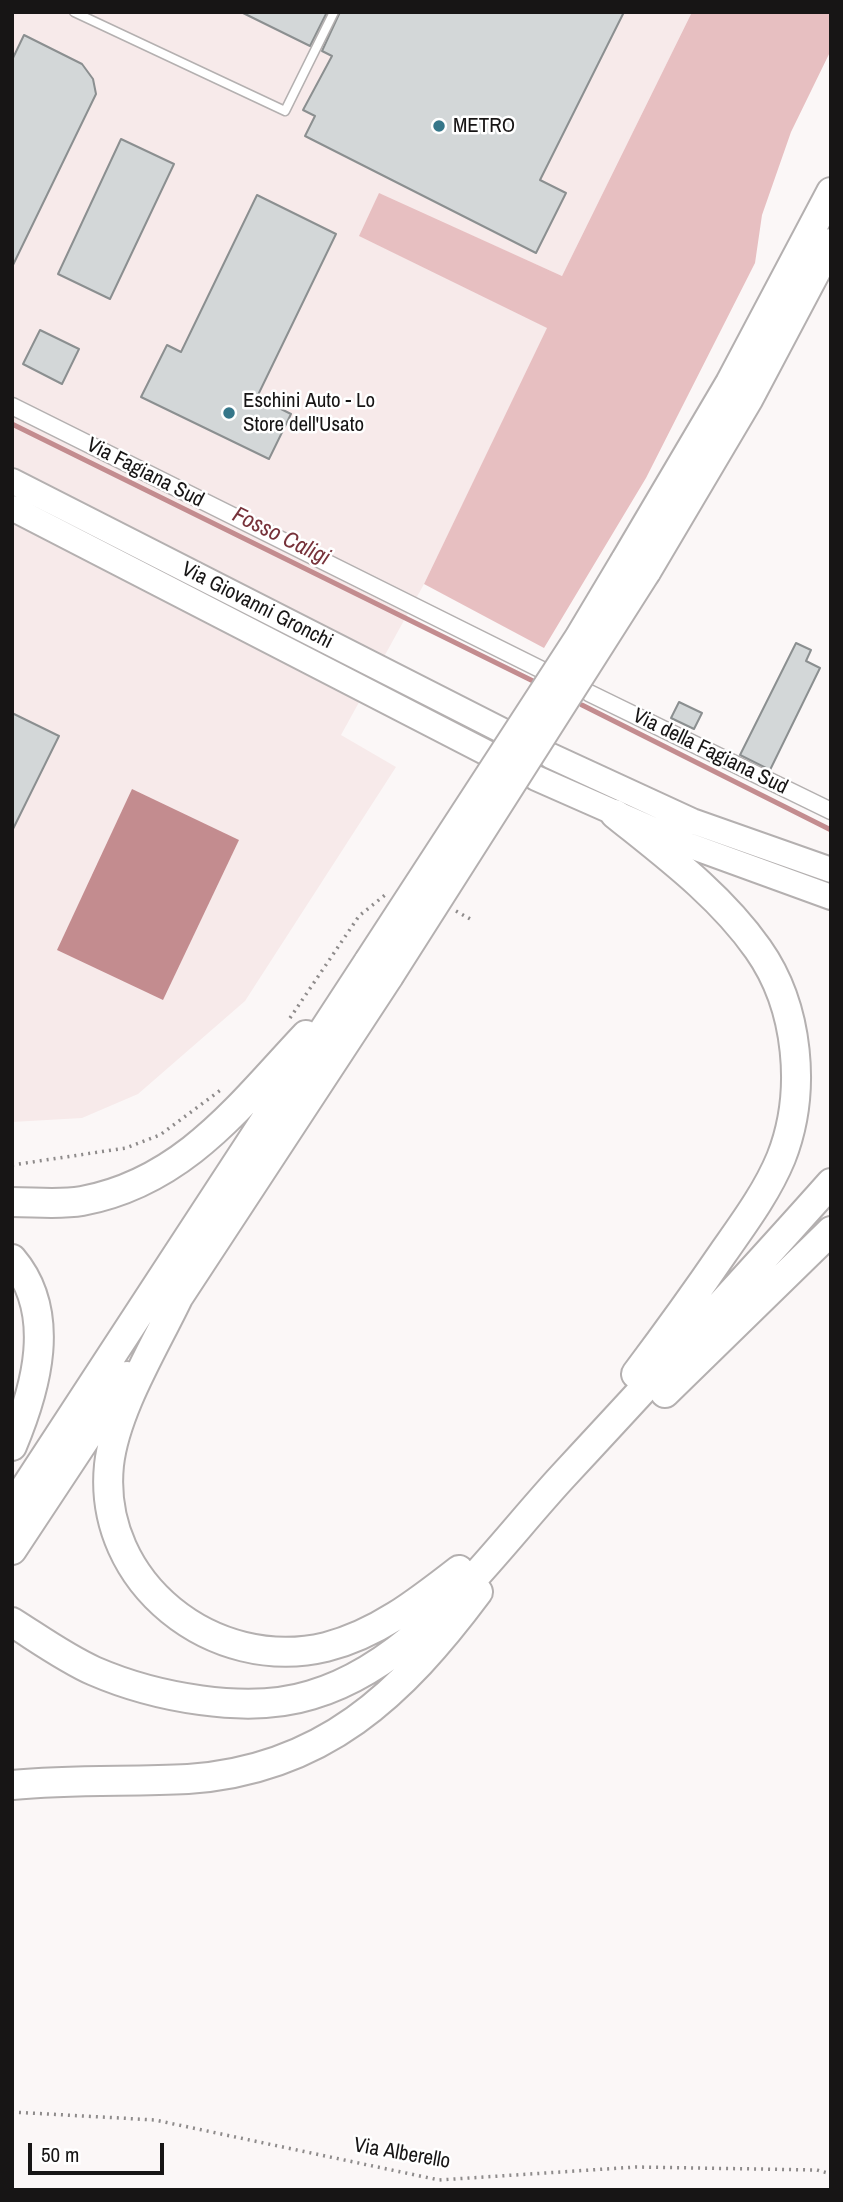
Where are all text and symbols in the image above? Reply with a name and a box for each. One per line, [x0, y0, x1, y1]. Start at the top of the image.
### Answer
place label: METRO [453, 113, 515, 139]
marker: METRO [431, 118, 447, 134]
place label: Eschini Auto - Lo Store dell'Usato [243, 388, 375, 438]
marker: Eschini Auto - Lo Store dell'Usato [221, 405, 237, 421]
street label: Via Fagiana Sud [82, 433, 208, 513]
water label: Fosso Caligi [228, 502, 334, 572]
street label: Via Giovanni Gronchi [177, 557, 337, 655]
street label: Via della Fagiana Sud [628, 704, 792, 800]
scale bar [32, 2128, 168, 2172]
street label: Via Alberello [352, 2133, 452, 2175]
text: 50 m [41, 2140, 79, 2169]

